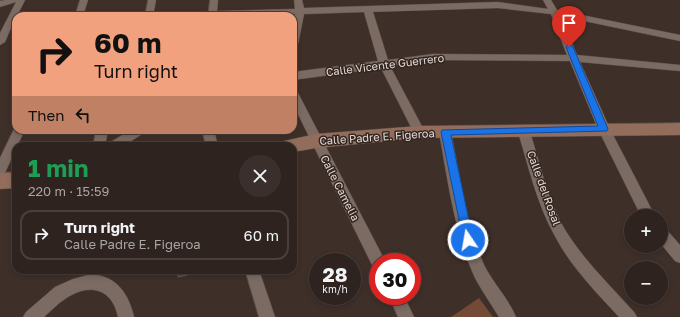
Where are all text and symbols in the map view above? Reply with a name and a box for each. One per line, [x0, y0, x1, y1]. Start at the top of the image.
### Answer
pin [552, 6, 586, 47]
icon: arrive [558, 12, 580, 34]
text: 60 m [94, 26, 161, 59]
icon: right [28, 28, 80, 80]
street label: Calle Vicente Guerrero [325, 51, 445, 78]
text: Turn right [94, 60, 178, 82]
icon: left [72, 104, 94, 126]
text: Then [28, 106, 64, 124]
street label: Calle Padre E. Figeroa [319, 126, 435, 147]
street label: Calle del Rosal [525, 149, 564, 227]
text: 1 min [28, 153, 88, 182]
street label: Calle Camelia [318, 153, 363, 223]
button: close [239, 155, 281, 197]
text: 220 m · 15:59 [28, 183, 109, 199]
map controls [624, 209, 668, 305]
button: + [624, 209, 668, 253]
text: Turn right [64, 218, 135, 236]
position arrow [447, 219, 489, 261]
icon: right [30, 224, 52, 246]
text: 60 m [244, 226, 279, 244]
text: Calle Padre E. Figeroa [64, 236, 201, 252]
speed limit sign: 30 [369, 253, 421, 305]
button: − [624, 261, 668, 305]
text: 28 [322, 262, 347, 286]
text: km/h [322, 283, 348, 295]

